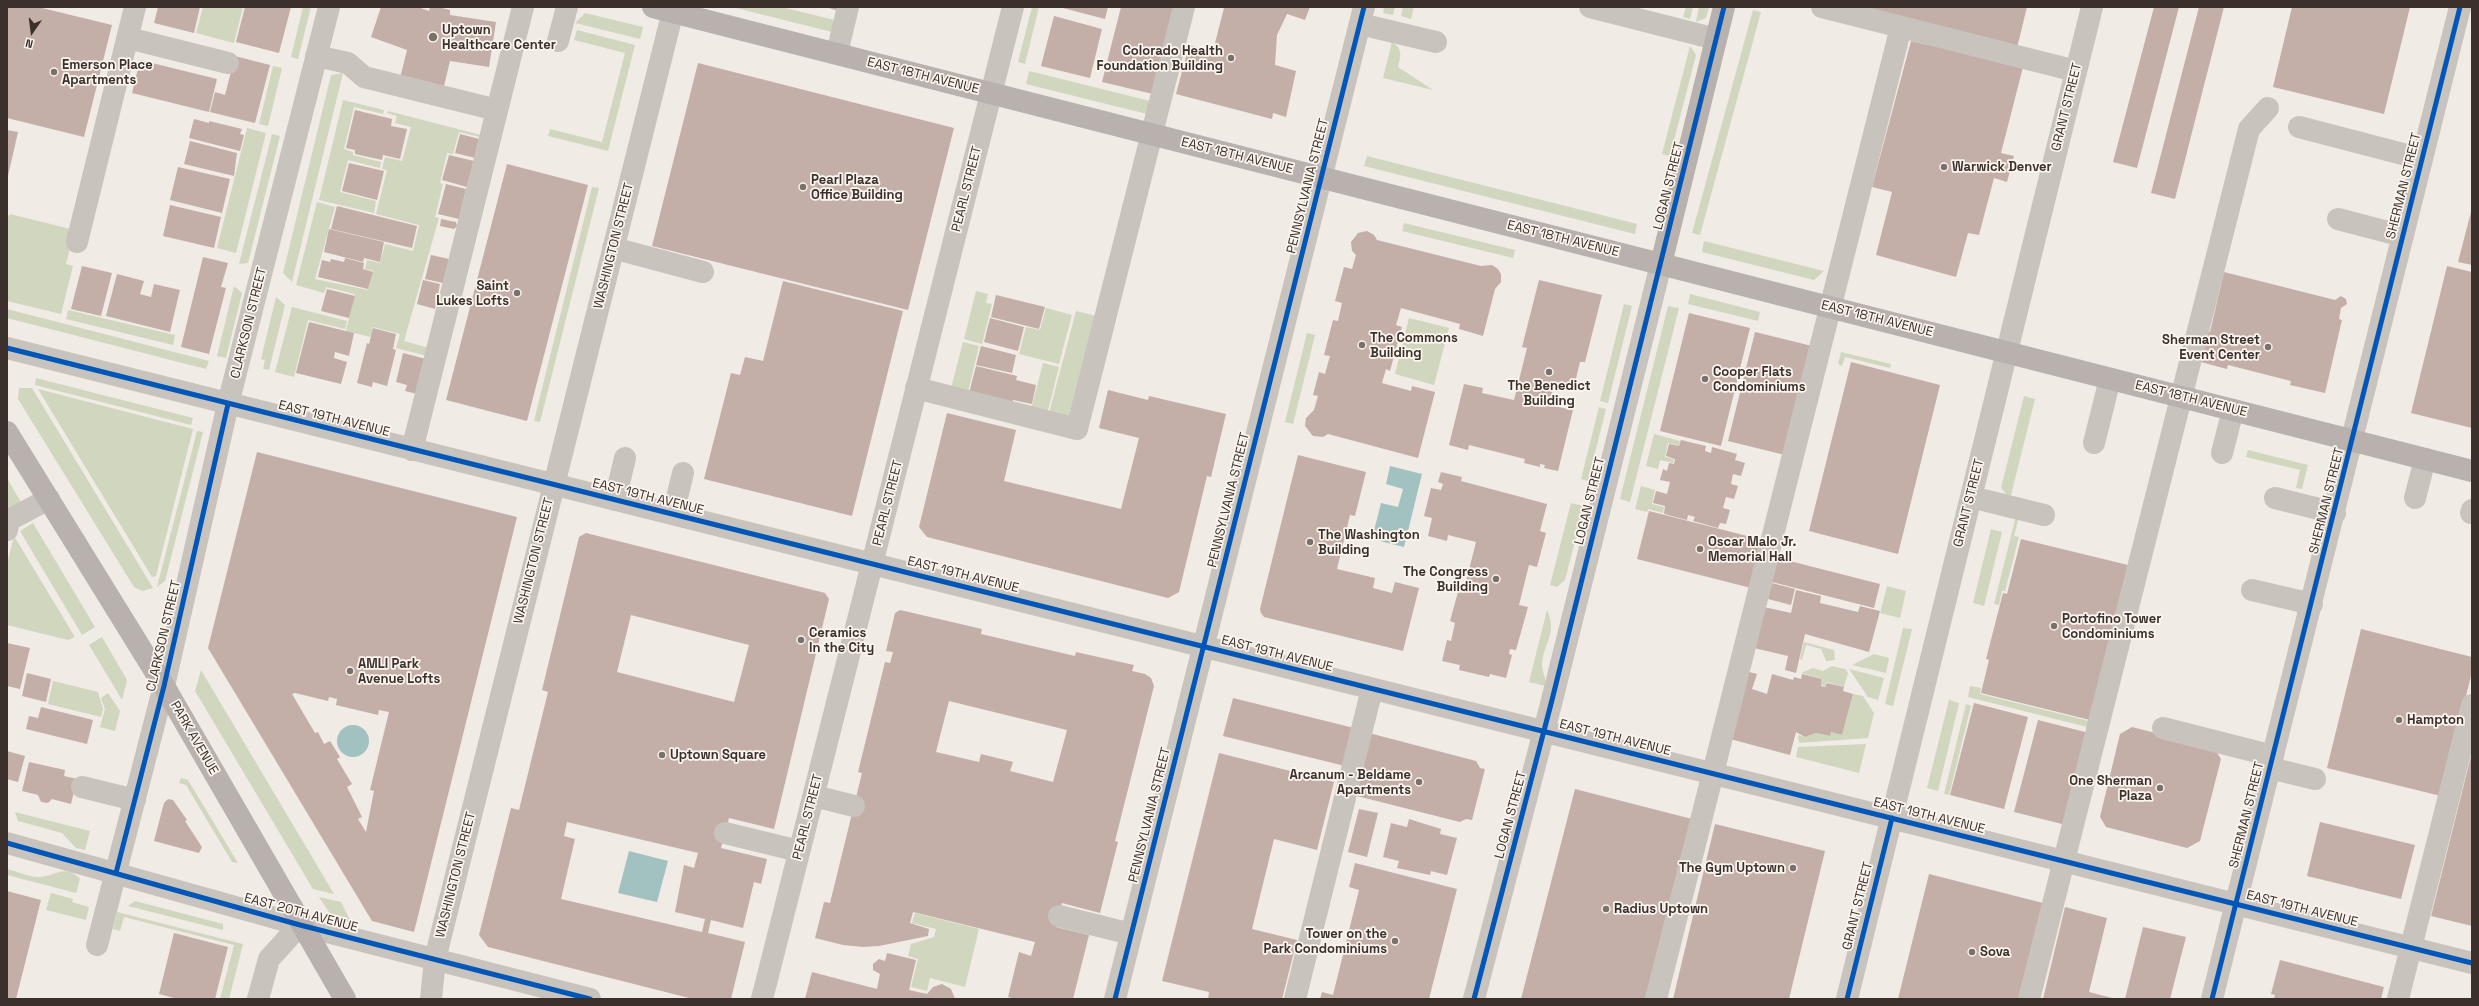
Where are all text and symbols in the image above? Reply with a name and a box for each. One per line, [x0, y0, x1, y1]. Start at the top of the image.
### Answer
north arrow [12, 12, 52, 52]
place label: Uptown Healthcare Center [442, 22, 556, 53]
marker: Uptown Healthcare Center [427, 31, 439, 43]
text: N [24, 36, 34, 51]
place label: Colorado Health Foundation Building [1097, 43, 1223, 74]
marker: Colorado Health Foundation Building [1226, 53, 1236, 63]
street label: EAST 18TH AVENUE [866, 55, 980, 97]
place label: Emerson Place Apartments [62, 57, 153, 88]
street label: GRANT STREET [2049, 61, 2085, 153]
marker: Emerson Place Apartments [49, 67, 59, 77]
street label: PENNSYLVANIA STREET [1284, 117, 1332, 255]
street label: SHERMAN STREET [2383, 131, 2425, 241]
street label: EAST 18TH AVENUE [1180, 135, 1294, 177]
street label: LOGAN STREET [1651, 140, 1687, 232]
street label: PEARL STREET [949, 145, 985, 233]
place label: Warwick Denver [1952, 159, 2052, 175]
marker: Warwick Denver [1939, 162, 1949, 172]
place label: Pearl Plaza Office Building [811, 172, 903, 203]
street label: WASHINGTON STREET [591, 181, 637, 311]
marker: Pearl Plaza Office Building [798, 182, 808, 192]
street label: EAST 18TH AVENUE [1506, 218, 1620, 260]
street label: CLARKSON STREET [228, 266, 270, 380]
place label: Saint Lukes Lofts [436, 278, 509, 309]
marker: Saint Lukes Lofts [512, 288, 522, 298]
street label: EAST 18TH AVENUE [1820, 298, 1934, 340]
place label: The Commons Building [1370, 330, 1458, 361]
place label: Sherman Street Event Center [2162, 332, 2260, 363]
marker: The Commons Building [1357, 340, 1367, 350]
marker: Sherman Street Event Center [2263, 342, 2273, 352]
place label: Cooper Flats Condominiums [1713, 364, 1806, 395]
marker: The Benedict Building [1544, 367, 1554, 377]
marker: Cooper Flats Condominiums [1700, 374, 1710, 384]
place label: The Benedict Building [1507, 378, 1591, 409]
street label: EAST 18TH AVENUE [2134, 378, 2248, 420]
street label: EAST 19TH AVENUE [277, 398, 391, 440]
street label: PENNSYLVANIA STREET [1205, 431, 1253, 569]
street label: SHERMAN STREET [2306, 446, 2348, 556]
street label: LOGAN STREET [1572, 455, 1608, 547]
street label: GRANT STREET [1951, 457, 1987, 549]
street label: PEARL STREET [870, 459, 906, 547]
street label: EAST 19TH AVENUE [591, 476, 705, 518]
street label: WASHINGTON STREET [511, 496, 557, 626]
place label: The Washington Building [1318, 527, 1420, 558]
place label: Oscar Malo Jr. Memorial Hall [1708, 534, 1796, 565]
marker: The Washington Building [1305, 537, 1315, 547]
marker: Oscar Malo Jr. Memorial Hall [1695, 544, 1705, 554]
street label: EAST 19TH AVENUE [906, 554, 1020, 596]
place label: The Congress Building [1403, 564, 1488, 595]
marker: The Congress Building [1491, 574, 1501, 584]
street label: CLARKSON STREET [144, 579, 184, 693]
place label: Portofino Tower Condominiums [2062, 611, 2161, 642]
marker: Portofino Tower Condominiums [2049, 621, 2059, 631]
place label: Ceramics In the City [809, 625, 874, 656]
street label: EAST 19TH AVENUE [1220, 633, 1334, 675]
marker: Ceramics In the City [796, 635, 806, 645]
place label: AMLI Park Avenue Lofts [358, 656, 440, 687]
marker: AMLI Park Avenue Lofts [345, 666, 355, 676]
street label: PARK AVENUE [167, 698, 221, 778]
place label: Hampton [2407, 712, 2464, 728]
marker: Hampton [2394, 715, 2404, 725]
street label: EAST 19TH AVENUE [1558, 717, 1672, 759]
street label: PENNSYLVANIA STREET [1126, 746, 1174, 884]
place label: Uptown Square [670, 747, 766, 763]
marker: Uptown Square [657, 750, 667, 760]
street label: SHERMAN STREET [2226, 760, 2268, 870]
place label: Arcanum - Beldame Apartments [1289, 767, 1411, 798]
street label: LOGAN STREET [1492, 770, 1530, 860]
street label: PEARL STREET [790, 773, 826, 861]
place label: One Sherman Plaza [2069, 773, 2152, 804]
marker: Arcanum - Beldame Apartments [1414, 777, 1424, 787]
marker: One Sherman Plaza [2155, 783, 2165, 793]
street label: EAST 19TH AVENUE [1872, 795, 1986, 837]
street label: WASHINGTON STREET [433, 810, 479, 940]
place label: The Gym Uptown [1679, 860, 1785, 876]
street label: GRANT STREET [1840, 860, 1876, 952]
marker: The Gym Uptown [1788, 863, 1798, 873]
street label: EAST 19TH AVENUE [2245, 888, 2359, 930]
street label: EAST 20TH AVENUE [242, 890, 360, 936]
place label: Radius Uptown [1614, 901, 1708, 917]
marker: Radius Uptown [1601, 904, 1611, 914]
place label: Tower on the Park Condominiums [1263, 926, 1387, 957]
marker: Tower on the Park Condominiums [1390, 936, 1400, 946]
place label: Sova [1980, 944, 2010, 960]
marker: Sova [1967, 947, 1977, 957]

